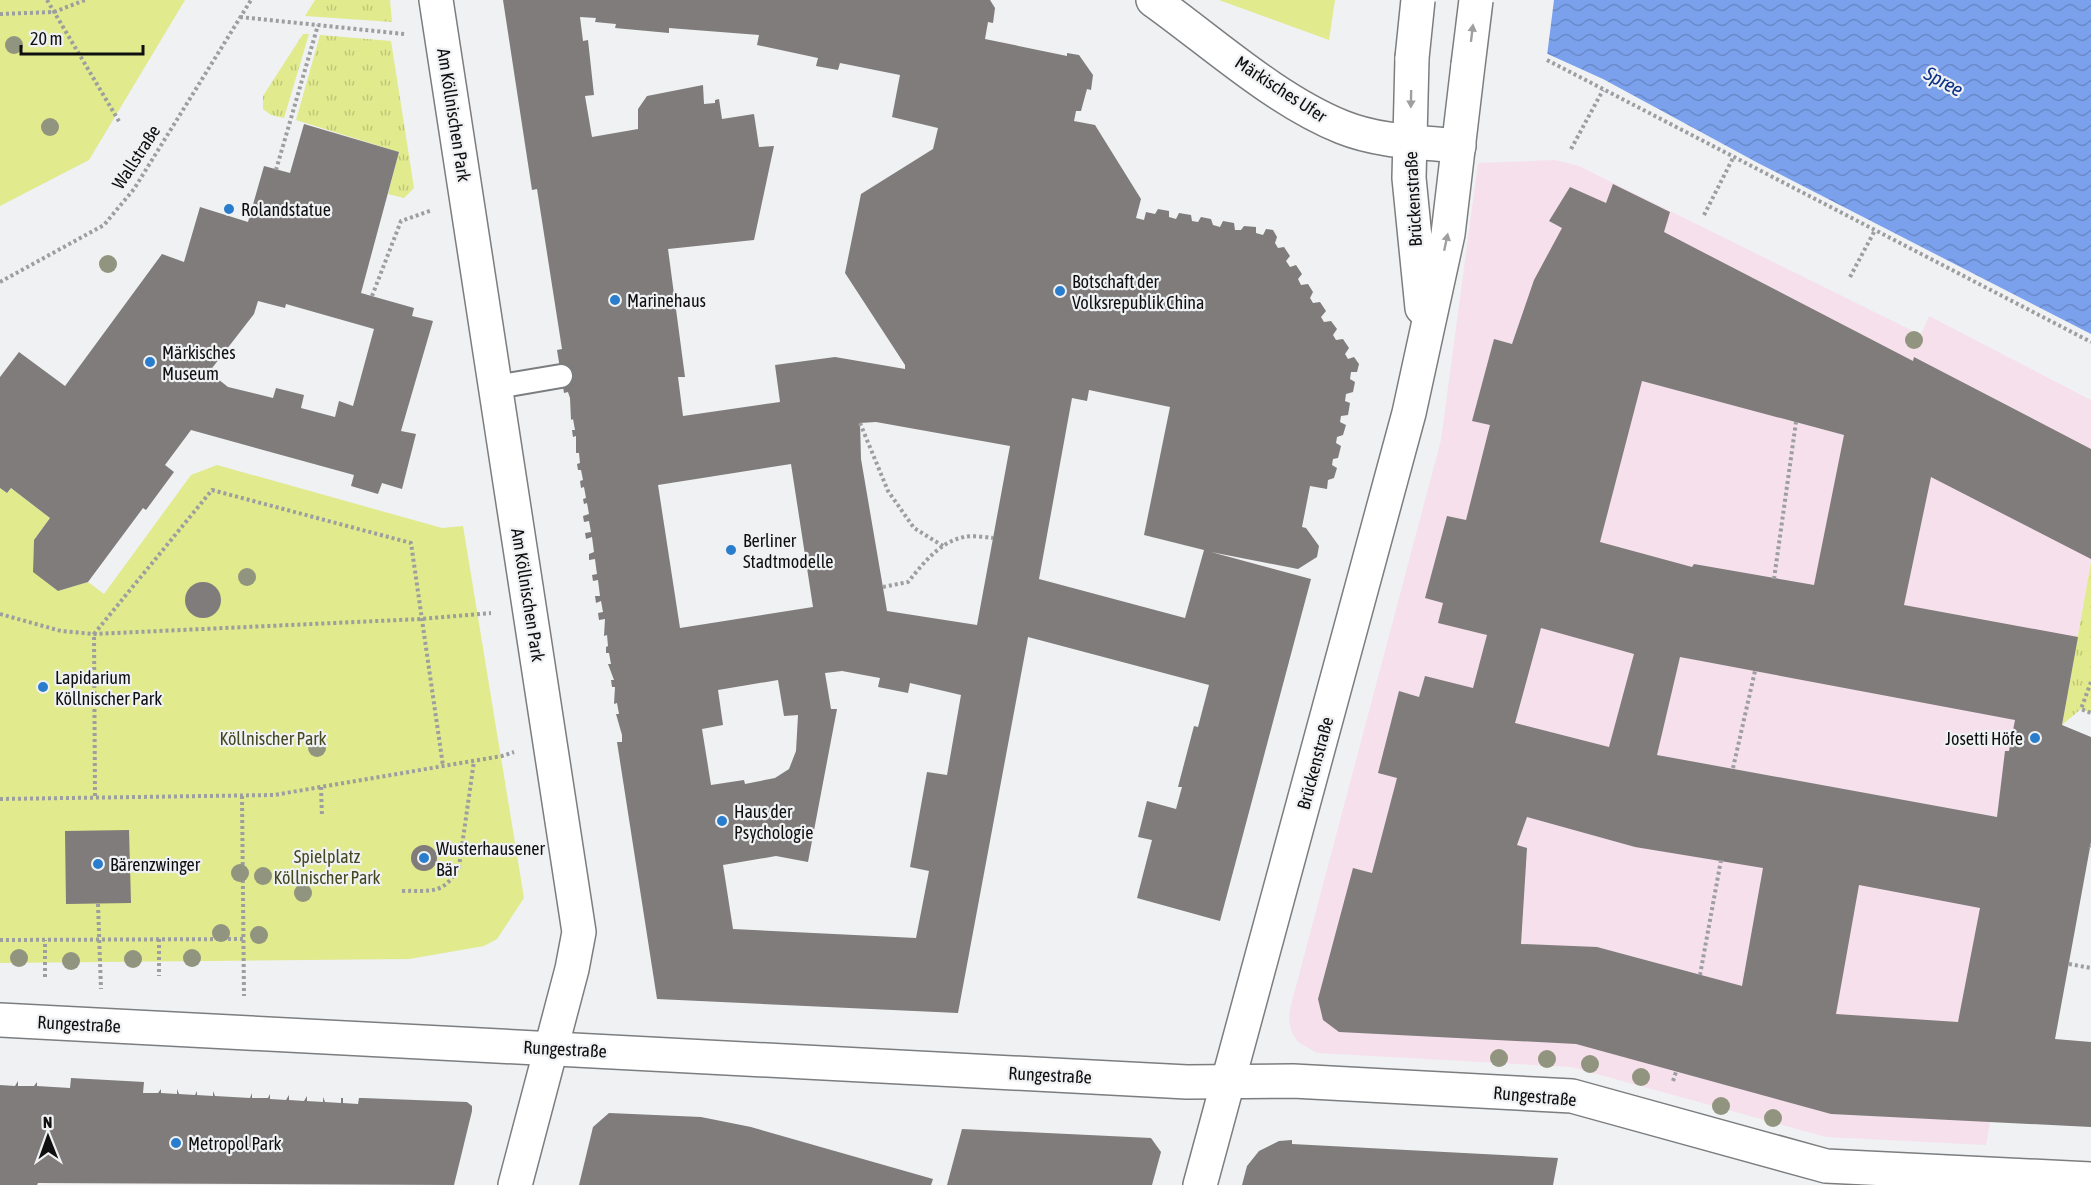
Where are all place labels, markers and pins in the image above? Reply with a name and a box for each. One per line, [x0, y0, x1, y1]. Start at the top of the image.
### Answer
place label: Rolandstatue [241, 199, 331, 220]
marker: Rolandstatue [222, 202, 236, 216]
place label: Botschaft der Volksrepublik China [1072, 271, 1204, 313]
marker: Botschaft der Volksrepublik China [1053, 284, 1067, 298]
place label: Marinehaus [627, 290, 706, 311]
marker: Marinehaus [608, 293, 622, 307]
place label: Märkisches Museum [162, 342, 236, 384]
marker: Märkisches Museum [143, 355, 157, 369]
place label: Berliner Stadtmodelle [743, 530, 834, 572]
marker: Berliner Stadtmodelle [724, 543, 738, 557]
place label: Lapidarium Köllnischer Park [55, 667, 162, 709]
marker: Lapidarium Köllnischer Park [36, 680, 50, 694]
place label: Josetti Höfe [1945, 728, 2023, 749]
marker: Josetti Höfe [2028, 731, 2042, 745]
place label: Haus der Psychologie [734, 801, 813, 843]
marker: Haus der Psychologie [715, 814, 729, 828]
place label: Wusterhausener Bär [436, 838, 546, 880]
marker: Wusterhausener Bär [417, 851, 431, 865]
place label: Bärenzwinger [110, 854, 201, 875]
marker: Bärenzwinger [91, 857, 105, 871]
place label: Metropol Park [188, 1133, 282, 1154]
marker: Metropol Park [169, 1136, 183, 1150]

